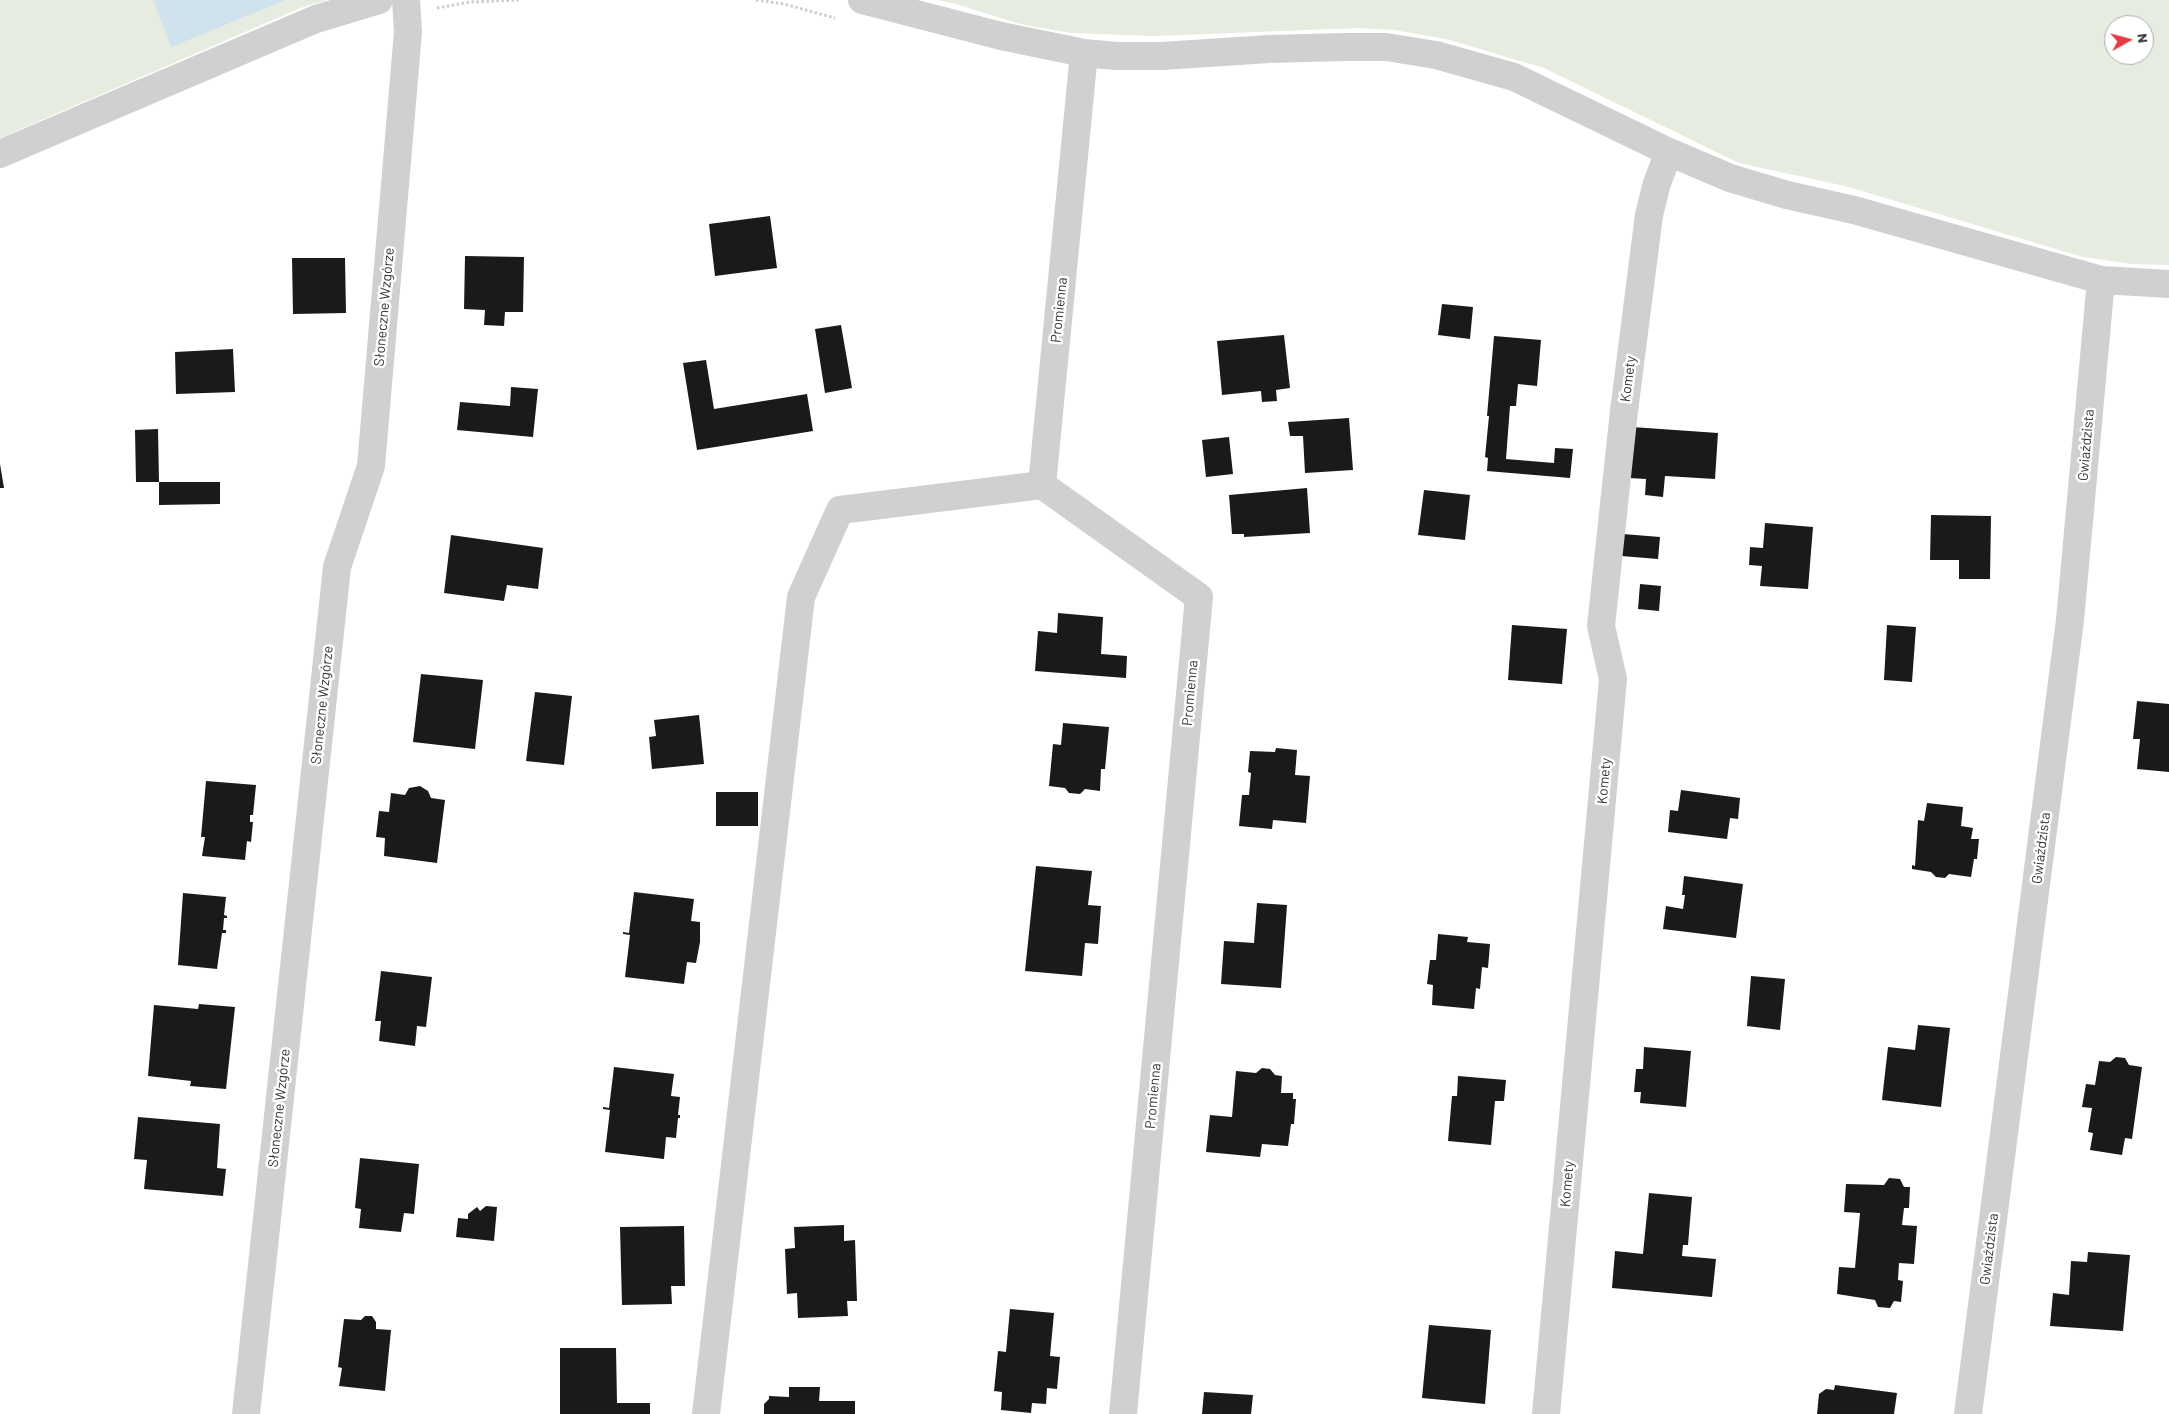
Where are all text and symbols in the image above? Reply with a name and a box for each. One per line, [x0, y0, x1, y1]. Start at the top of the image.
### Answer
north arrow [2104, 15, 2154, 65]
text: N [2134, 33, 2152, 44]
street label: Słoneczne Wzgórze [370, 247, 398, 367]
street label: Promienna [1047, 276, 1071, 344]
street label: Komety [1617, 355, 1639, 403]
street label: Gwiaździsta [2074, 408, 2098, 482]
street label: Słoneczne Wzgórze [307, 645, 337, 765]
street label: Promienna [1179, 659, 1201, 727]
street label: Komety [1594, 757, 1614, 805]
street label: Gwiaździsta [2028, 811, 2054, 885]
street label: Słoneczne Wzgórze [264, 1048, 294, 1168]
street label: Promienna [1142, 1062, 1164, 1130]
street label: Komety [1557, 1160, 1577, 1208]
street label: Gwiaździsta [1976, 1212, 2002, 1286]

